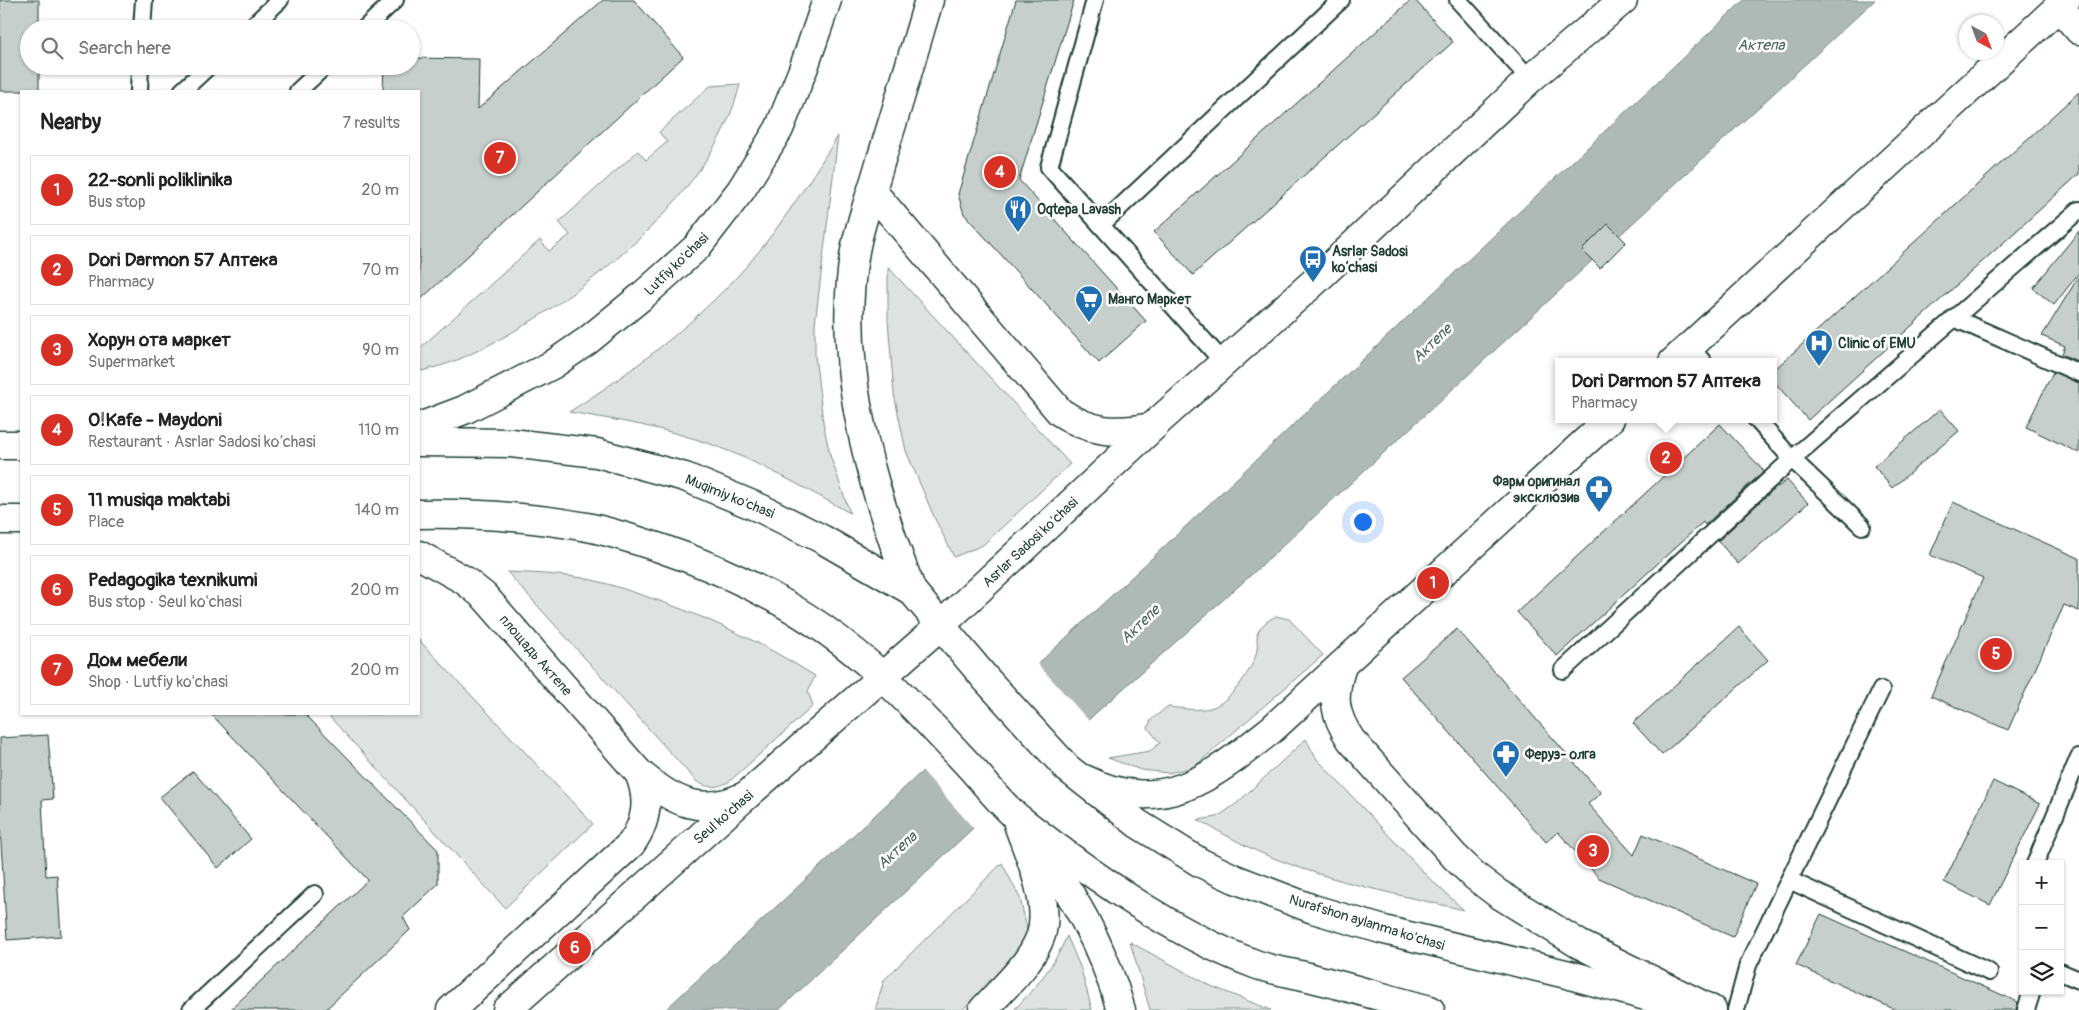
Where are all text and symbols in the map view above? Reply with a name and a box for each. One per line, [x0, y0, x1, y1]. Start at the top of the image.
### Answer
north arrow [1959, 15, 2004, 60]
search box [20, 20, 420, 75]
icon: search [38, 34, 66, 62]
text: Search here [78, 36, 171, 60]
water label: Актепа [1738, 36, 1786, 55]
text: Nearby [40, 109, 101, 136]
text: 7 results [342, 113, 400, 133]
pin: 7 [484, 139, 516, 177]
pin: 4 [984, 153, 1016, 191]
text: 22-sonli poliklinika [88, 168, 232, 192]
text: 1 [54, 180, 60, 200]
text: 20 m [361, 180, 399, 200]
text: Bus stop [88, 192, 146, 212]
restaurant icon: Oqtepa Lavash [1003, 194, 1033, 233]
place label: Oqtepa Lavash [1037, 201, 1122, 218]
street label: Lutfiy ko'chasi [641, 229, 712, 299]
place label: Asrlar Sadosi ko‘chasi [1331, 243, 1408, 276]
bus stop icon: Asrlar Sadosi ko‘chasi [1298, 244, 1328, 283]
text: Dori Darmon 57 Аптека [88, 248, 278, 272]
text: 2 [53, 260, 61, 280]
text: 70 m [362, 260, 399, 280]
text: Pharmacy [88, 272, 154, 292]
supermarket icon: Манго Маркет [1074, 284, 1104, 323]
place label: Манго Маркет [1108, 291, 1192, 308]
water label: Актепе [1409, 319, 1457, 367]
text: Хорун ота маркет [88, 328, 231, 352]
hospital icon: Clinic of EMU [1804, 328, 1834, 367]
place label: Clinic of EMU [1838, 335, 1916, 352]
text: 3 [53, 340, 61, 360]
text: 90 m [362, 340, 399, 360]
text: Supermarket [88, 352, 175, 372]
popup [1555, 358, 1777, 423]
text: Dori Darmon 57 Аптека [1571, 369, 1761, 393]
text: Pharmacy [1571, 393, 1637, 413]
text: O!Kafe - Maydoni [88, 408, 222, 432]
text: 4 [52, 420, 62, 440]
text: 110 m [358, 420, 399, 440]
text: Restaurant · Asrlar Sadosi ko‘chasi [88, 432, 316, 452]
pin: 2 [1650, 439, 1682, 477]
street label: Muqimiy ko'chasi [683, 471, 777, 522]
place label: Фарм оригинал эксклюзив [1492, 473, 1580, 506]
pharmacy icon: Фарм оригинал эксклюзив [1584, 474, 1614, 513]
text: 11 musiqa maktabi [88, 488, 230, 512]
street label: Asrlar Sadosi ko‘chasi [979, 494, 1082, 591]
text: 5 [53, 500, 61, 520]
text: 140 m [355, 500, 399, 520]
your location [1350, 509, 1376, 535]
text: Place [88, 512, 124, 532]
pin: 1 [1417, 564, 1449, 602]
text: Pedagogika texnikumi [88, 568, 257, 592]
text: 6 [52, 580, 62, 600]
text: 200 m [351, 580, 399, 600]
text: Bus stop · Seul ko'chasi [88, 592, 242, 612]
water label: Актепе [1117, 600, 1165, 648]
street label: площадь Актепе [496, 611, 576, 699]
pin: 5 [1980, 635, 2012, 673]
text: Дом мебели [88, 648, 187, 672]
text: 7 [53, 660, 61, 680]
text: 200 m [351, 660, 399, 680]
text: Shop · Lutfiy ko'chasi [88, 672, 228, 692]
pharmacy icon: Феруз- олга [1491, 739, 1521, 778]
place label: Феруз- олга [1524, 746, 1596, 763]
street label: Seul ko'chasi [690, 787, 757, 848]
water label: Актепа [874, 827, 922, 873]
pin: 3 [1577, 832, 1609, 870]
map controls [2019, 860, 2064, 995]
button: + [2019, 860, 2064, 905]
street label: Nurafshon aylanma ko'chasi [1287, 891, 1447, 954]
button: − [2019, 905, 2064, 950]
pin: 6 [559, 929, 591, 967]
button: layers [2019, 950, 2064, 995]

